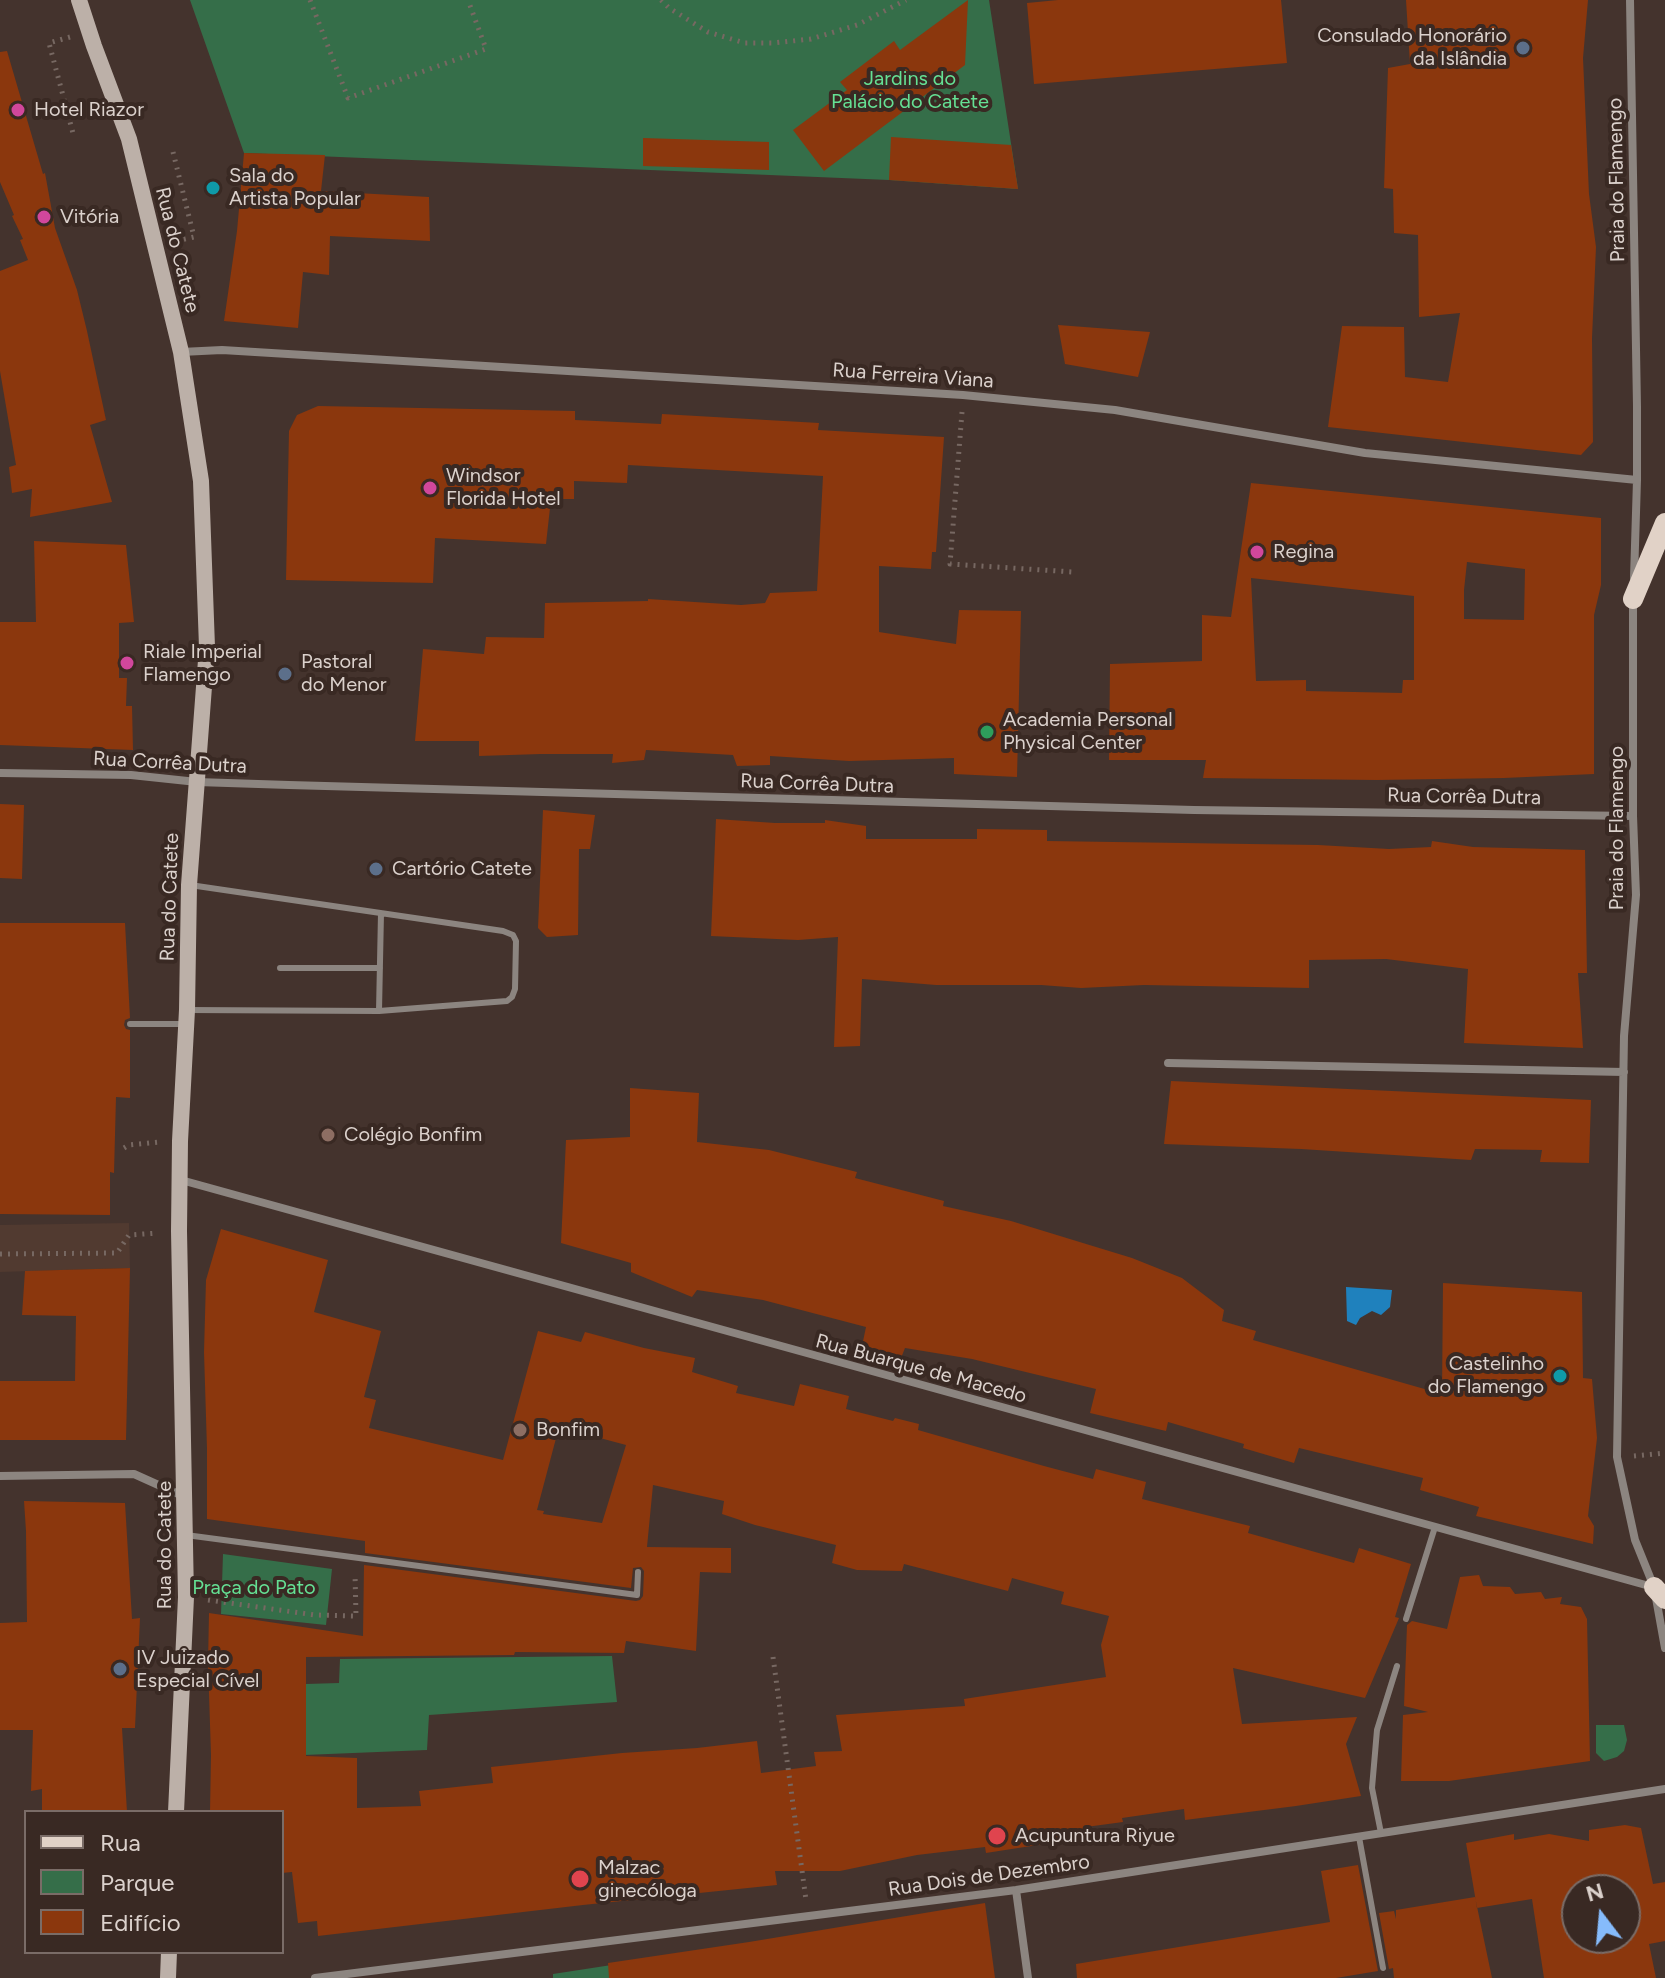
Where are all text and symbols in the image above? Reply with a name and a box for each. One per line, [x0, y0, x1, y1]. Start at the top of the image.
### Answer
place label: Consulado Honorário da Islândia [1317, 24, 1507, 71]
marker: Consulado Honorário da Islândia [1514, 39, 1532, 57]
park label: Jardins do Palácio do Catete [831, 67, 989, 114]
place label: Hotel Riazor [34, 98, 144, 122]
street label: Praia do Flamengo [1604, 98, 1630, 262]
marker: Hotel Riazor [9, 101, 27, 119]
place label: Sala do Artista Popular [229, 164, 361, 211]
marker: Sala do Artista Popular [204, 179, 222, 197]
street label: Rua do Catete [150, 185, 204, 315]
place label: Vitória [60, 205, 119, 229]
marker: Vitória [35, 208, 53, 226]
street label: Rua Ferreira Viana [832, 358, 994, 394]
place label: Windsor Florida Hotel [446, 464, 561, 511]
marker: Windsor Florida Hotel [421, 479, 439, 497]
place label: Regina [1273, 540, 1334, 564]
marker: Regina [1248, 543, 1266, 561]
place label: Riale Imperial Flamengo [143, 640, 262, 687]
place label: Pastoral do Menor [301, 650, 387, 697]
marker: Riale Imperial Flamengo [118, 654, 136, 672]
marker: Pastoral do Menor [276, 665, 294, 683]
place label: Academia Personal Physical Center [1003, 708, 1173, 755]
marker: Academia Personal Physical Center [978, 723, 996, 741]
street label: Praia do Flamengo [1605, 746, 1629, 910]
street label: Rua Corrêa Dutra [93, 747, 247, 779]
street label: Rua Corrêa Dutra [740, 769, 894, 799]
street label: Rua Corrêa Dutra [1387, 784, 1541, 810]
street label: Rua do Catete [156, 832, 184, 962]
place label: Cartório Catete [392, 857, 532, 881]
marker: Cartório Catete [367, 860, 385, 878]
place label: Colégio Bonfim [344, 1123, 482, 1147]
marker: Colégio Bonfim [319, 1126, 337, 1144]
street label: Rua Buarque de Macedo [813, 1329, 1029, 1409]
place label: Castelinho do Flamengo [1428, 1352, 1544, 1399]
marker: Castelinho do Flamengo [1551, 1367, 1569, 1385]
place label: Bonfim [536, 1418, 600, 1442]
marker: Bonfim [511, 1421, 529, 1439]
street label: Rua do Catete [153, 1481, 177, 1609]
park label: Praça do Pato [192, 1576, 316, 1600]
place label: IV Juizado Especial Cível [136, 1646, 259, 1693]
marker: IV Juizado Especial Cível [111, 1660, 129, 1678]
legend [24, 1810, 284, 1954]
place label: Acupuntura Riyue [1015, 1824, 1175, 1848]
marker: Acupuntura Riyue [986, 1825, 1008, 1847]
text: Rua [100, 1828, 141, 1857]
street label: Rua Dois de Dezembro [887, 1850, 1091, 1902]
place label: Malzac ginecóloga [598, 1856, 697, 1903]
text: Parque [100, 1868, 174, 1897]
marker: Malzac ginecóloga [569, 1868, 591, 1890]
north arrow [1561, 1874, 1641, 1954]
text: N [1583, 1877, 1607, 1908]
text: Edifício [100, 1908, 181, 1937]

